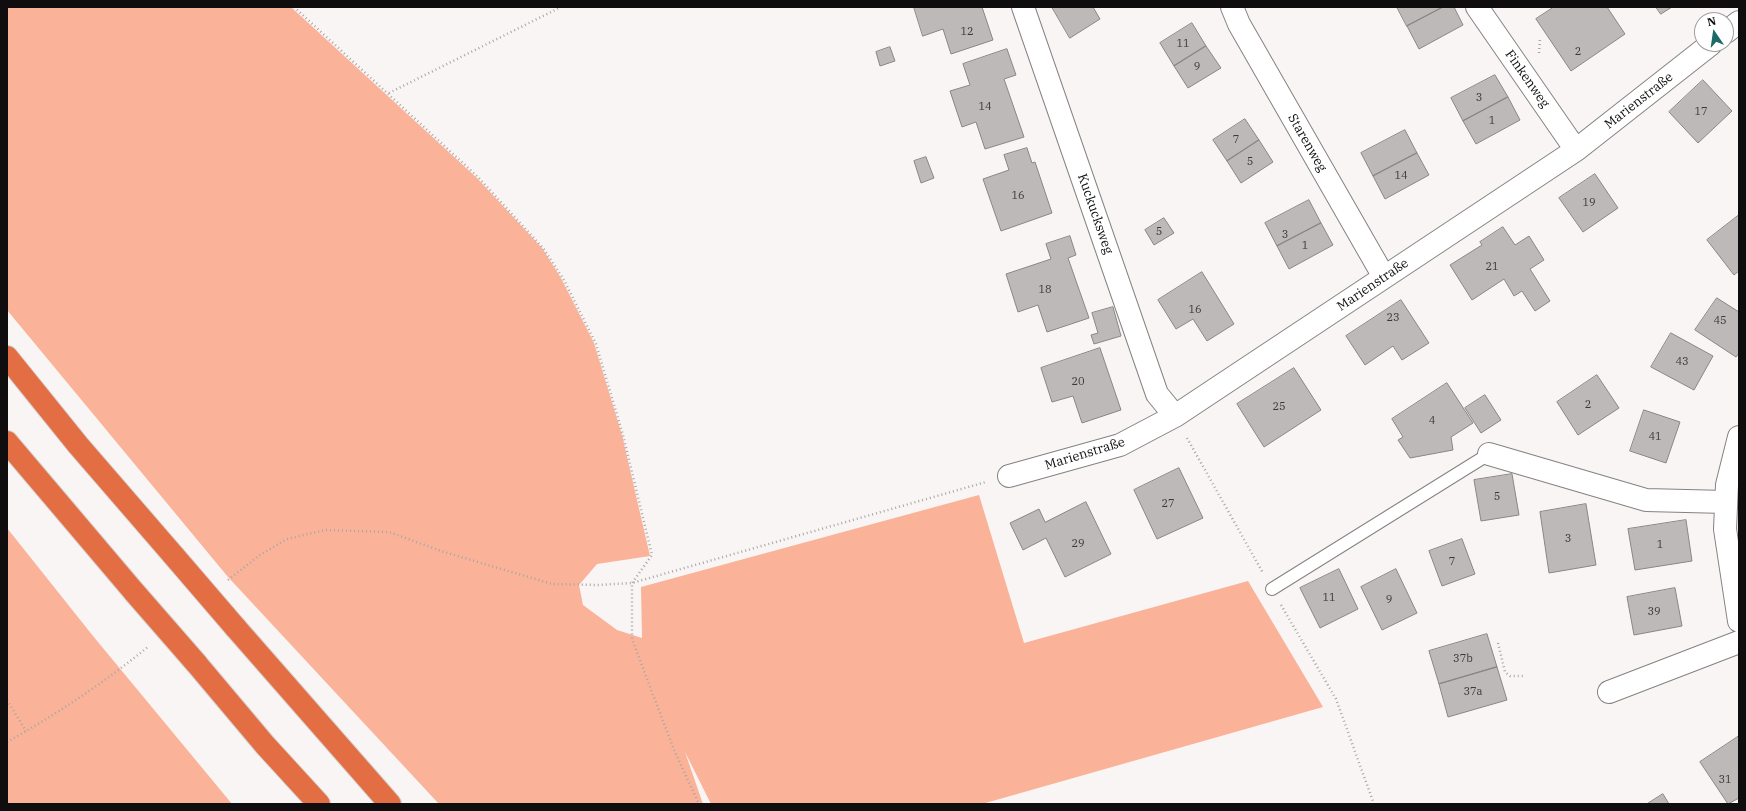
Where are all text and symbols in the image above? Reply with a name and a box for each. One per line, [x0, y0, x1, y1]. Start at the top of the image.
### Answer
north arrow [1694, 12, 1734, 52]
text: N [1706, 13, 1717, 29]
house number: 12 [960, 25, 974, 39]
house number: 11 [1176, 37, 1190, 51]
house number: 2 [1575, 45, 1581, 59]
street label: Finkenweg [1501, 47, 1553, 111]
house number: 9 [1194, 60, 1200, 74]
street label: Marienstraße [1602, 69, 1676, 133]
house number: 3 [1476, 91, 1482, 105]
house number: 14 [978, 100, 992, 114]
house number: 17 [1694, 105, 1708, 119]
street label: Starenweg [1284, 111, 1330, 175]
house number: 1 [1489, 114, 1495, 128]
house number: 7 [1233, 133, 1239, 147]
house number: 5 [1247, 155, 1253, 169]
house number: 14 [1394, 169, 1408, 183]
street label: Kuckucksweg [1074, 172, 1116, 256]
house number: 16 [1011, 189, 1025, 203]
house number: 19 [1582, 196, 1596, 210]
house number: 5 [1156, 225, 1162, 239]
house number: 3 [1282, 228, 1288, 242]
house number: 1 [1302, 239, 1308, 253]
street label: Marienstraße [1334, 255, 1412, 315]
house number: 21 [1485, 260, 1499, 274]
house number: 18 [1038, 283, 1052, 297]
house number: 16 [1188, 303, 1202, 317]
house number: 23 [1386, 311, 1400, 325]
house number: 45 [1713, 314, 1727, 328]
house number: 43 [1675, 355, 1689, 369]
house number: 20 [1071, 375, 1085, 389]
house number: 2 [1585, 398, 1591, 412]
house number: 25 [1272, 400, 1286, 414]
house number: 4 [1429, 414, 1435, 428]
house number: 41 [1648, 430, 1662, 444]
street label: Marienstraße [1043, 434, 1127, 474]
house number: 5 [1494, 490, 1500, 504]
house number: 27 [1161, 497, 1175, 511]
house number: 3 [1565, 532, 1571, 546]
house number: 29 [1071, 537, 1085, 551]
house number: 1 [1657, 538, 1663, 552]
house number: 7 [1449, 555, 1455, 569]
house number: 11 [1322, 591, 1336, 605]
house number: 9 [1386, 593, 1392, 607]
house number: 39 [1647, 605, 1661, 619]
house number: 37b [1453, 652, 1473, 666]
house number: 37a [1463, 685, 1483, 699]
house number: 31 [1718, 773, 1732, 787]

